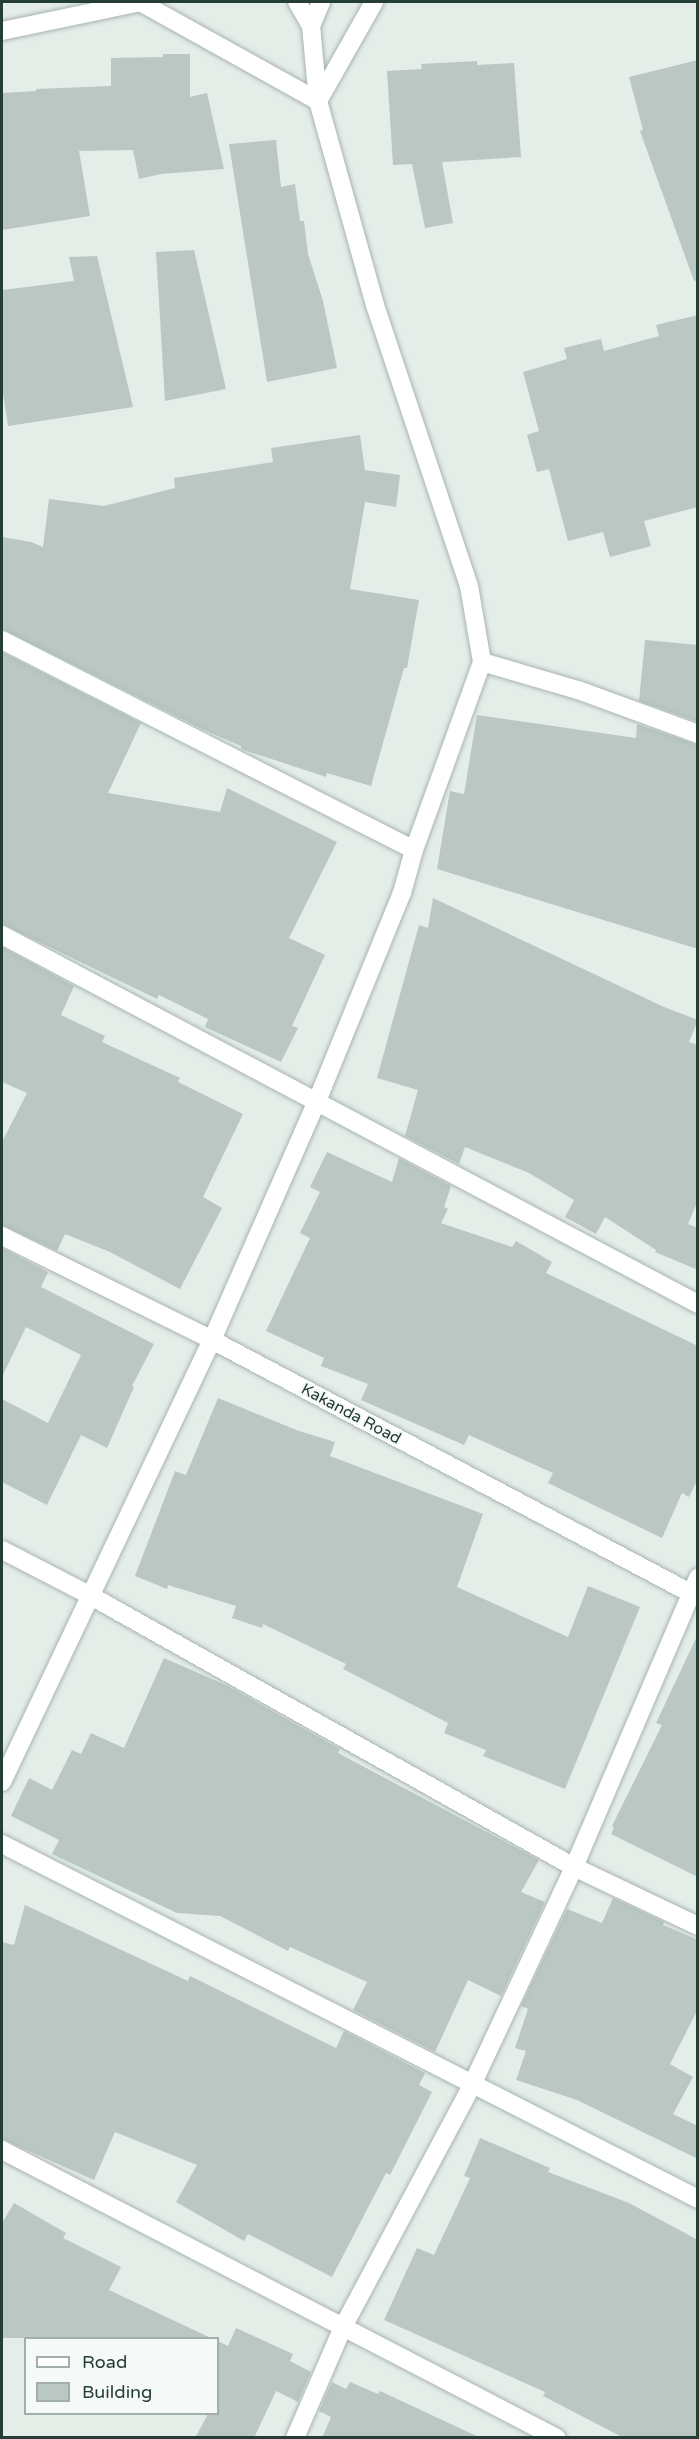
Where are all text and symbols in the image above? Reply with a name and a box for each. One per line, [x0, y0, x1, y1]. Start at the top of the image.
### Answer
street label: Kakanda Road [298, 1380, 404, 1448]
legend [24, 2337, 219, 2415]
text: Road [82, 2351, 127, 2373]
text: Building [82, 2381, 152, 2403]

